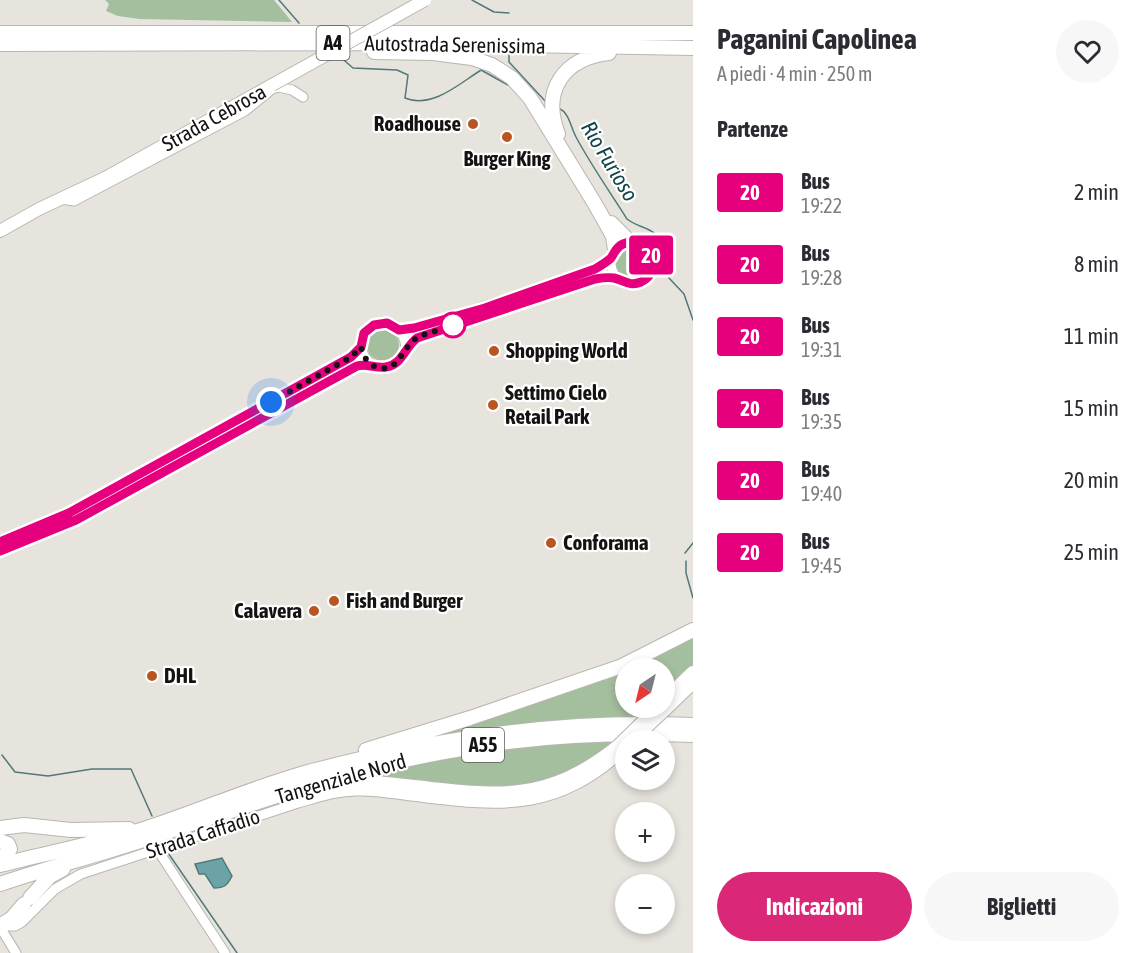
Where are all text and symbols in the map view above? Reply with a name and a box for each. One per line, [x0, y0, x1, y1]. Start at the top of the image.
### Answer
button: heart [1056, 20, 1119, 83]
text: Paganini Capolinea [717, 23, 917, 55]
road number: A4 [316, 26, 350, 60]
street label: Autostrada Serenissima [364, 30, 546, 58]
text: A piedi · 4 min · 250 m [717, 62, 872, 85]
street label: Strada Cebrosa [157, 79, 270, 156]
place label: Roadhouse [374, 111, 461, 135]
water label: Rio Furioso [576, 116, 644, 206]
text: Partenze [717, 116, 788, 142]
marker: Roadhouse [466, 117, 480, 131]
marker: Burger King [500, 130, 514, 144]
place label: Burger King [463, 146, 552, 170]
text: Bus [801, 168, 830, 194]
text: 2 min [1074, 179, 1119, 205]
text: 20 [740, 180, 760, 204]
text: 19:22 [801, 194, 842, 217]
line badge: 20 [624, 236, 678, 274]
text: Bus [801, 240, 830, 266]
text: 20 [641, 243, 661, 267]
text: 8 min [1074, 251, 1119, 277]
text: 20 [740, 252, 760, 276]
text: 19:28 [801, 266, 842, 289]
unlabelled marker [440, 312, 466, 338]
text: Bus [801, 312, 830, 338]
text: 11 min [1064, 323, 1119, 349]
text: 20 [740, 324, 760, 348]
place label: Shopping World [506, 338, 628, 362]
text: 19:31 [801, 338, 842, 361]
marker: Shopping World [487, 344, 501, 358]
place label: Settimo Cielo Retail Park [505, 380, 607, 428]
text: Bus [801, 384, 830, 410]
your location [256, 387, 286, 417]
text: 15 min [1064, 395, 1119, 421]
text: 20 [740, 396, 760, 420]
marker: Settimo Cielo Retail Park [486, 398, 500, 412]
text: 19:35 [801, 410, 842, 433]
text: Bus [801, 456, 830, 482]
text: 20 min [1064, 467, 1119, 493]
text: 20 [740, 468, 760, 492]
text: 19:40 [801, 482, 842, 505]
text: Bus [801, 528, 830, 554]
place label: Conforama [563, 530, 649, 554]
marker: Conforama [544, 536, 558, 550]
text: 25 min [1064, 539, 1119, 565]
text: 20 [740, 540, 760, 564]
text: 19:45 [801, 554, 842, 577]
place label: Fish and Burger [346, 588, 463, 612]
marker: Fish and Burger [327, 594, 341, 608]
place label: Calavera [234, 598, 302, 622]
marker: Calavera [307, 604, 321, 618]
north arrow [615, 658, 675, 718]
map controls [615, 658, 675, 934]
place label: DHL [164, 663, 196, 687]
marker: DHL [145, 669, 159, 683]
road number: A55 [462, 728, 504, 762]
button: layers [615, 730, 675, 790]
street label: Tangenziale Nord [273, 748, 409, 808]
button: + [615, 802, 675, 862]
street label: Strada Caffadio [143, 803, 263, 863]
button: Indicazioni [717, 872, 912, 941]
button: Biglietti [924, 872, 1119, 941]
button: − [615, 874, 675, 934]

